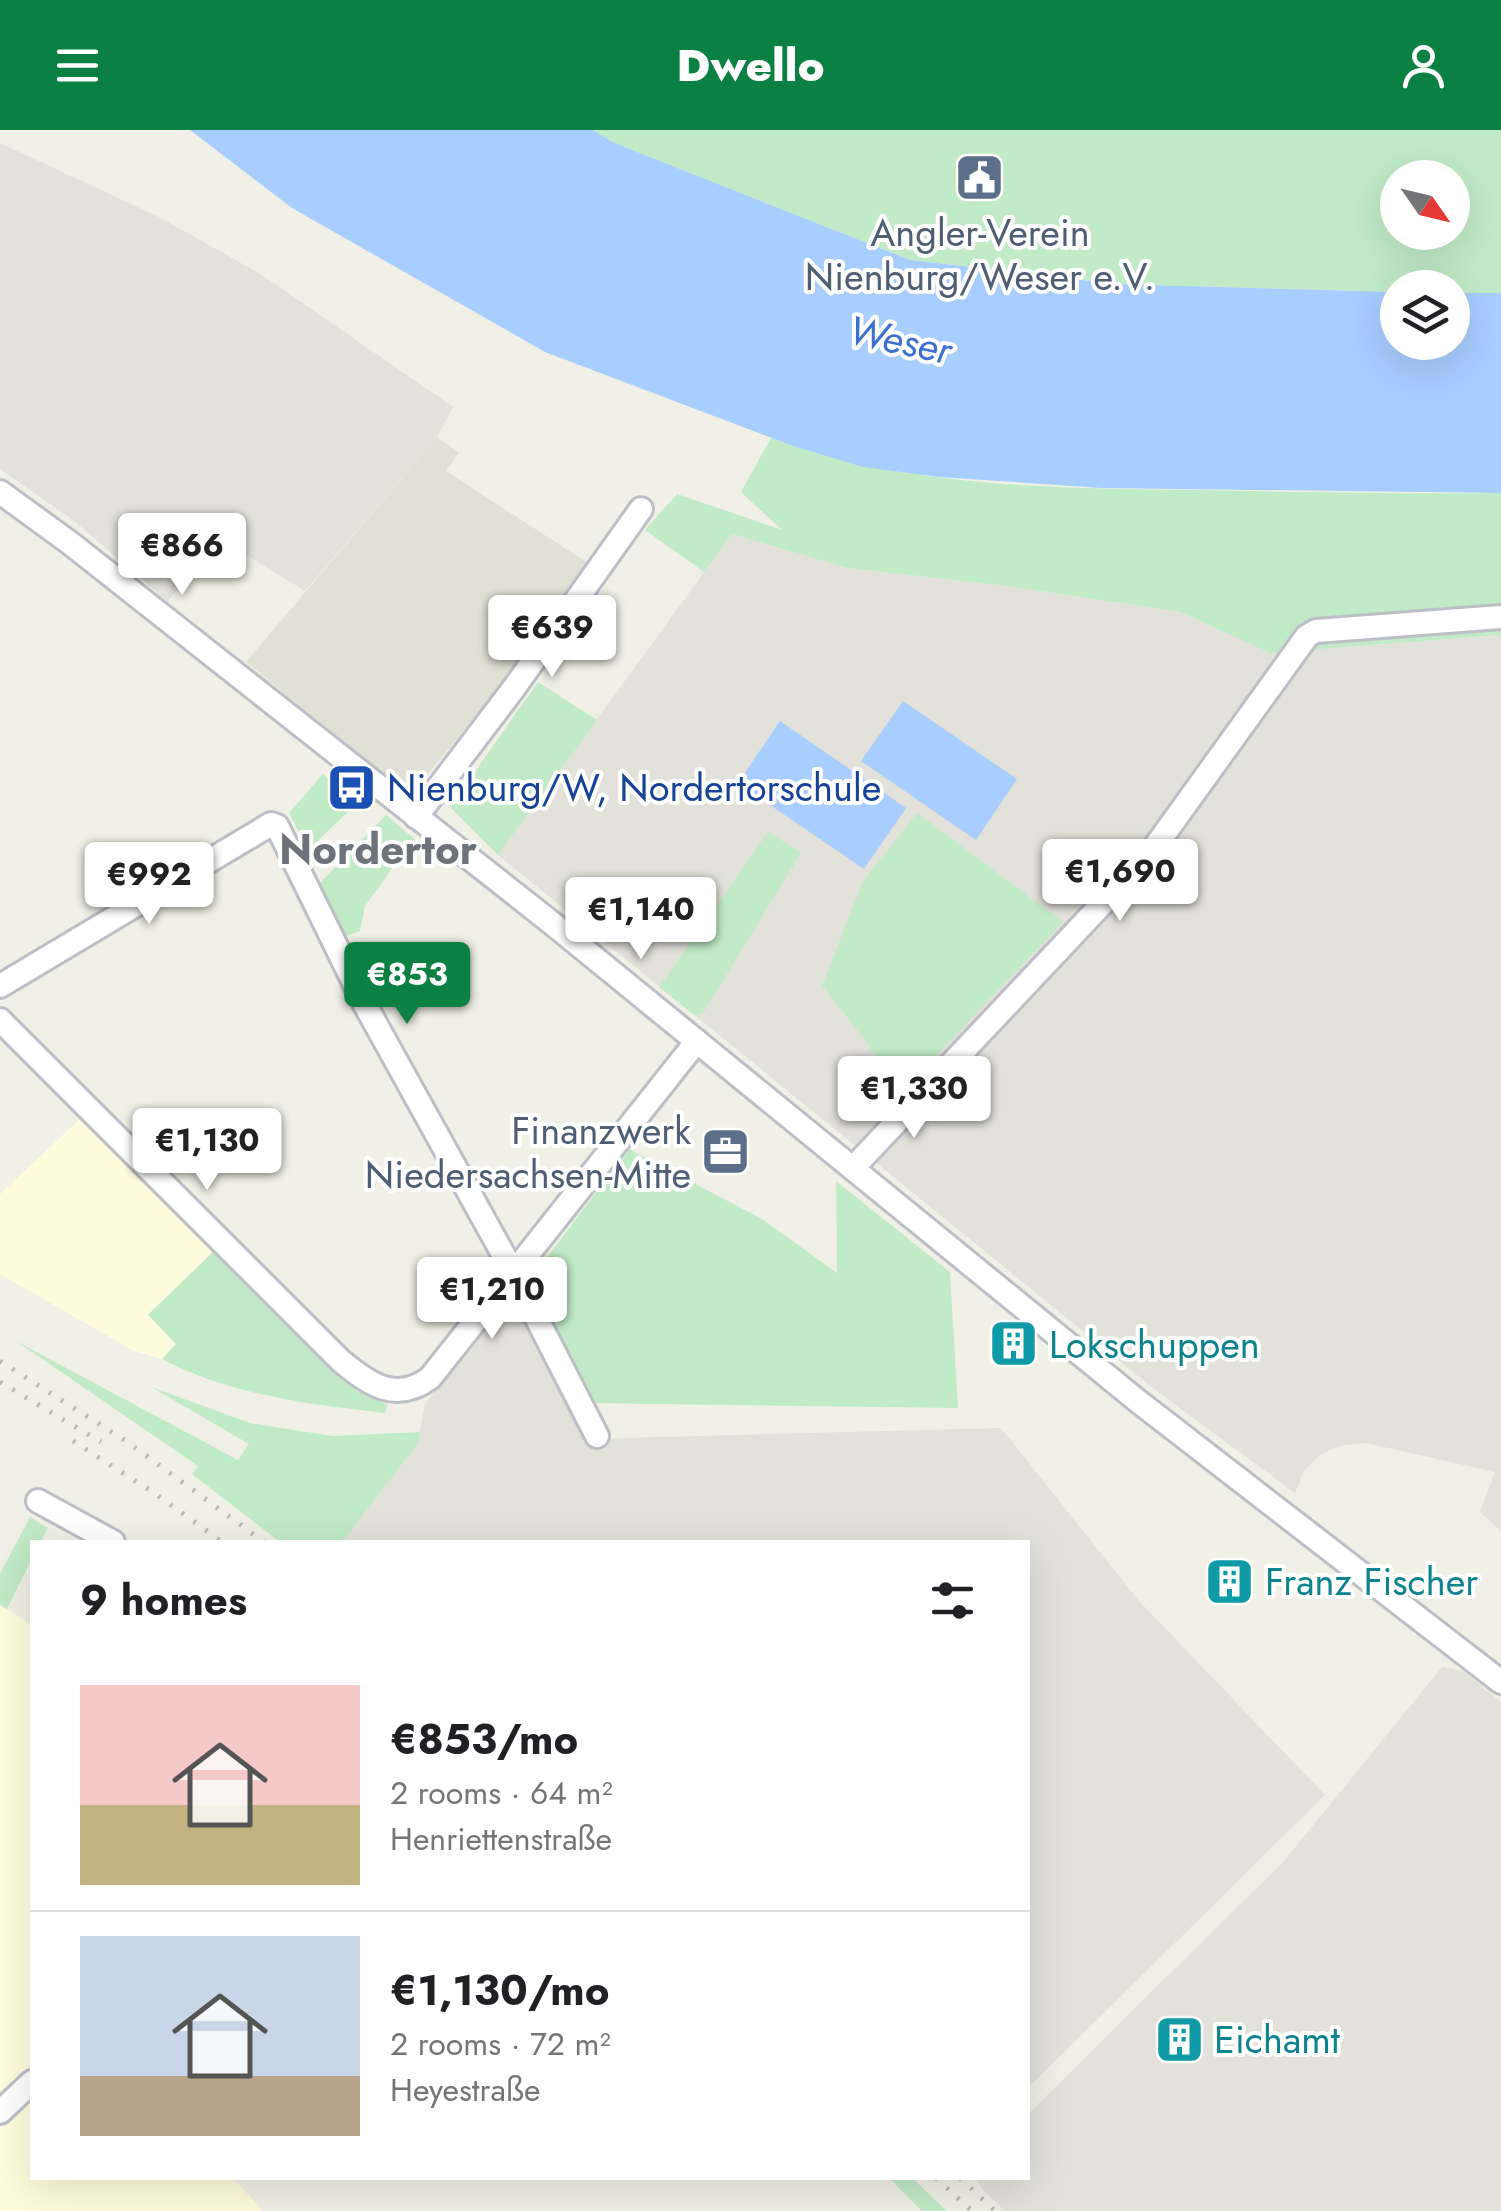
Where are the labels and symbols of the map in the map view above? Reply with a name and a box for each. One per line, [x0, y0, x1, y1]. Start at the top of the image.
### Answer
public building icon: Angler-Verein Nienburg/Weser e.V. [954, 152, 1006, 204]
north arrow [1380, 160, 1470, 250]
place label: Angler-Verein Nienburg/Weser e.V. [805, 205, 1155, 304]
water label: Weser [843, 301, 960, 380]
pin: €866 [123, 513, 241, 598]
pin: €639 [493, 595, 611, 680]
place label: Nienburg/W, Nordertorschule [387, 760, 881, 815]
bus stop icon: Nienburg/W, Nordertorschule [326, 761, 378, 813]
district label: Nordertor [279, 819, 478, 880]
pin: €1,690 [1039, 839, 1201, 924]
pin: €992 [90, 842, 208, 927]
pin: €1,140 [560, 877, 722, 962]
pin: €853 [348, 942, 466, 1027]
pin: €1,330 [833, 1056, 995, 1141]
place label: Finanzwerk Niedersachsen-Mitte [365, 1103, 691, 1202]
pin: €1,130 [126, 1108, 288, 1193]
office icon: Finanzwerk Niedersachsen-Mitte [700, 1126, 752, 1178]
pin: €1,210 [411, 1257, 573, 1342]
place label: Lokschuppen [1049, 1317, 1260, 1372]
building icon: Lokschuppen [988, 1318, 1040, 1370]
place label: Franz Fischer [1265, 1554, 1478, 1609]
building icon: Franz Fischer [1204, 1555, 1256, 1607]
place label: Eichamt [1214, 2012, 1340, 2067]
building icon: Eichamt [1153, 2013, 1205, 2065]

